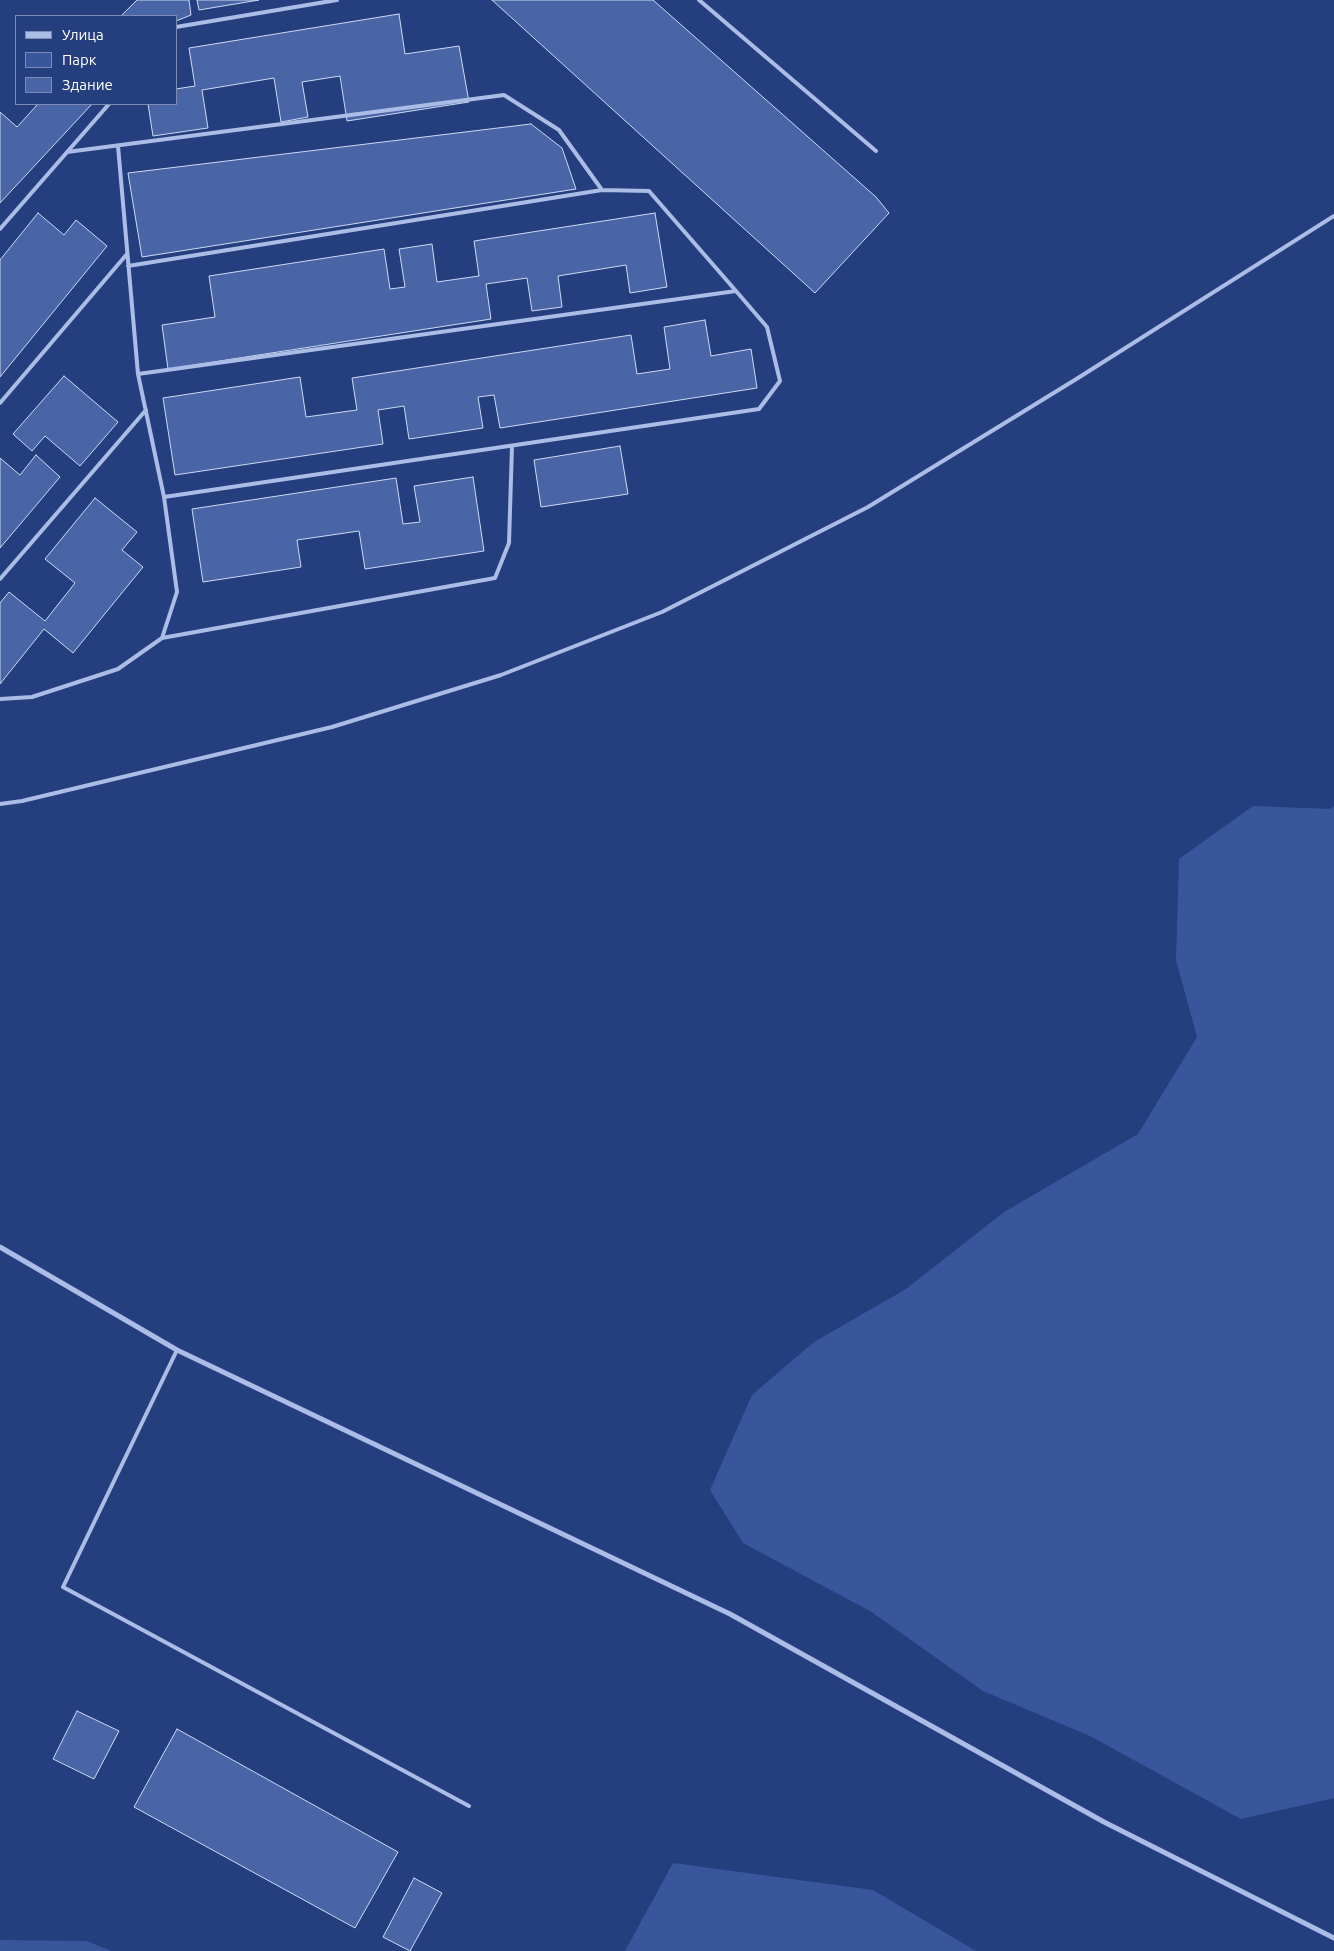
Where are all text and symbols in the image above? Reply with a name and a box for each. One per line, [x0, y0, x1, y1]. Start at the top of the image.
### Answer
legend [15, 15, 178, 105]
text: Улица [62, 26, 104, 43]
text: Парк [62, 51, 97, 68]
text: Здание [62, 76, 113, 93]

